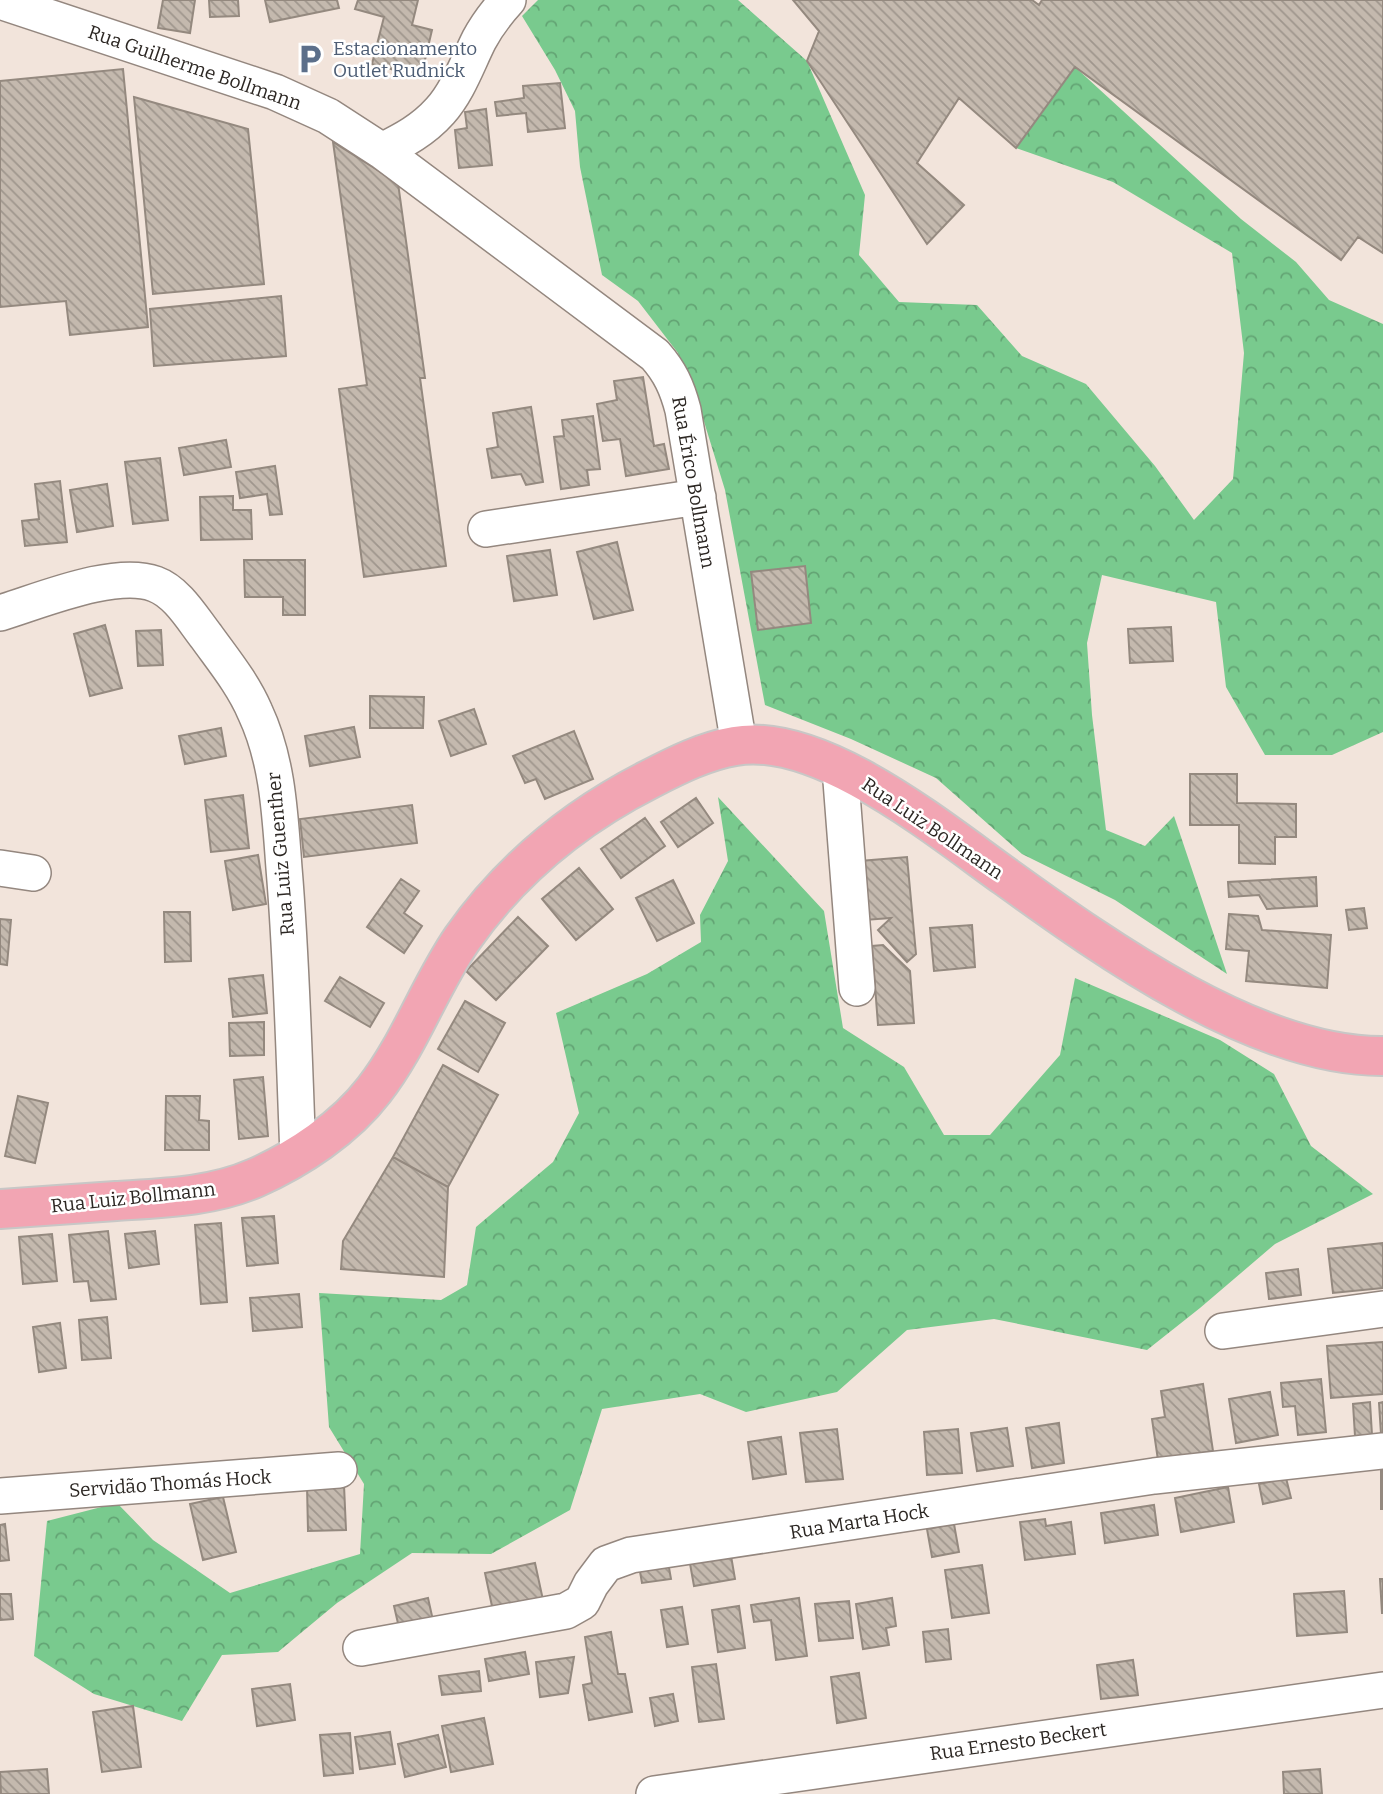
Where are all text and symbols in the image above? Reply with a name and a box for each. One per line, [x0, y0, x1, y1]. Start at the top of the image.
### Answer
street label: Rua Guilherme Bollmann [85, 20, 304, 115]
place label: Estacionamento Outlet Rudnick [333, 37, 477, 82]
parking icon: Estacionamento Outlet Rudnick [293, 42, 327, 76]
street label: Rua Érico Bollmann [667, 394, 720, 570]
street label: Rua Luiz Guenther [262, 771, 299, 937]
street label: Rua Luiz Bollmann [858, 773, 1008, 884]
street label: Rua Luiz Bollmann [50, 1177, 216, 1218]
street label: Servidão Thomás Hock [68, 1465, 272, 1502]
street label: Rua Marta Hock [788, 1499, 930, 1544]
street label: Rua Ernesto Beckert [928, 1718, 1108, 1765]

